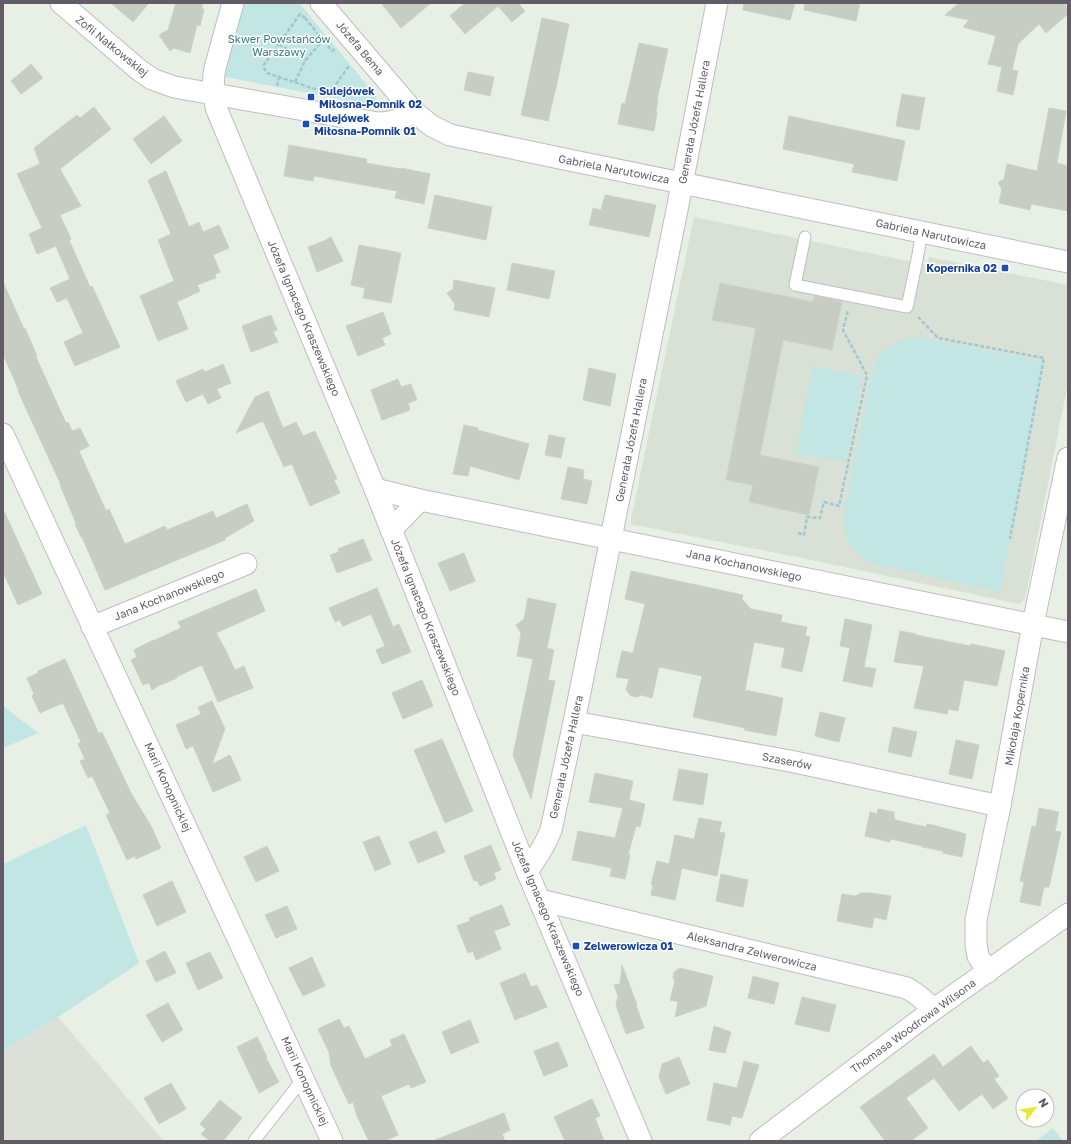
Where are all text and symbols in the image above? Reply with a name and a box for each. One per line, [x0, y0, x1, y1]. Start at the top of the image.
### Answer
street label: Zofii Nałkowskiej [73, 12, 151, 79]
street label: Józefa Bema [334, 18, 387, 78]
park label: Skwer Powstańców Warszawy [228, 32, 330, 58]
street label: Generała Józefa Hallera [675, 59, 712, 185]
place label: Sulejówek Miłosna-Pomnik 02 [319, 84, 422, 110]
marker: Sulejówek Miłosna-Pomnik 02 [306, 92, 316, 102]
place label: Sulejówek Miłosna-Pomnik 01 [314, 111, 416, 137]
marker: Sulejówek Miłosna-Pomnik 01 [301, 119, 311, 129]
street label: Gabriela Narutowicza [557, 151, 671, 186]
street label: Gabriela Narutowicza [875, 215, 988, 252]
street label: Józefa Ignacego Kraszewskiego [266, 238, 343, 398]
place label: Kopernika 02 [926, 261, 997, 274]
marker: Kopernika 02 [1000, 263, 1010, 273]
street label: Generała Józefa Hallera [612, 377, 649, 503]
street label: Józefa Ignacego Kraszewskiego [389, 536, 464, 698]
street label: Jana Kochanowskiego [685, 546, 804, 583]
street label: Jana Kochanowskiego [112, 566, 226, 623]
street label: Mikołaja Kopernika [1001, 665, 1032, 766]
street label: Generała Józefa Hallera [546, 694, 585, 820]
street label: Marii Konopnickiej [142, 740, 195, 833]
street label: Szaserów [761, 749, 813, 772]
street label: Józefa Ignacego Kraszewskiego [510, 838, 587, 998]
street label: Aleksandra Zelwerowicza [686, 928, 818, 973]
place label: Zelwerowicza 01 [584, 939, 673, 952]
marker: Zelwerowicza 01 [571, 941, 581, 951]
street label: Thomasa Woodrowa Wilsona [847, 976, 978, 1075]
street label: Marii Konopnickiej [279, 1034, 332, 1127]
north arrow [1015, 1088, 1055, 1128]
text: N [1036, 1096, 1052, 1110]

